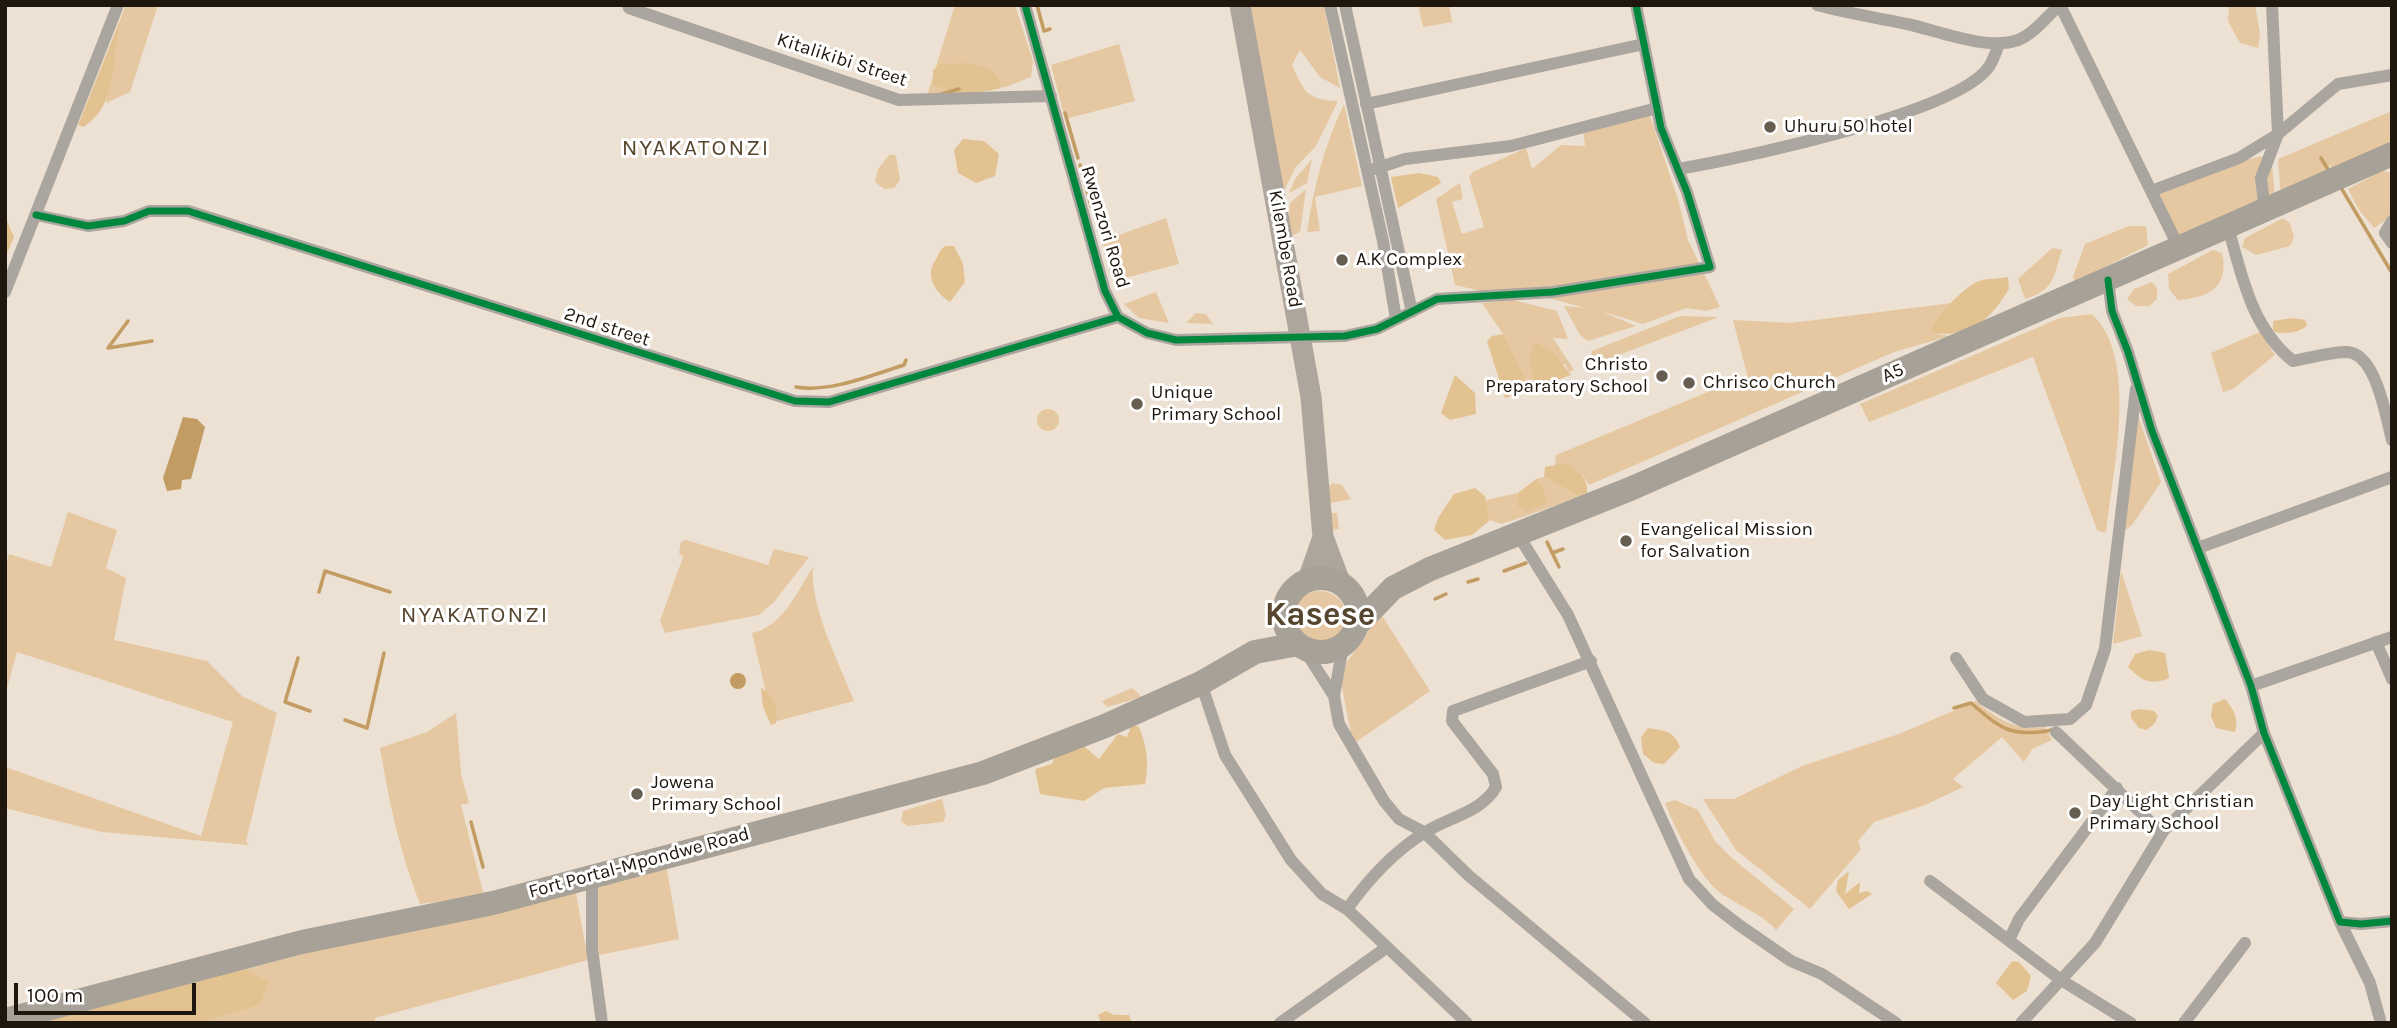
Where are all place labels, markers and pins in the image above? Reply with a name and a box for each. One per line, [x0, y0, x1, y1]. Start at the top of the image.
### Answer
place label: Uhuru 50 hotel [1784, 116, 1913, 138]
marker: Uhuru 50 hotel [1762, 119, 1778, 135]
place label: A.K Complex [1356, 249, 1462, 271]
marker: A.K Complex [1334, 252, 1350, 268]
place label: Christo Preparatory School [1485, 354, 1648, 398]
marker: Christo Preparatory School [1654, 368, 1670, 384]
place label: Chrisco Church [1703, 372, 1836, 394]
marker: Chrisco Church [1681, 375, 1697, 391]
place label: Unique Primary School [1151, 382, 1281, 426]
marker: Unique Primary School [1129, 396, 1145, 412]
place label: Evangelical Mission for Salvation [1640, 519, 1813, 563]
marker: Evangelical Mission for Salvation [1618, 533, 1634, 549]
place label: Jowena Primary School [651, 772, 781, 816]
marker: Jowena Primary School [629, 786, 645, 802]
place label: Day Light Christian Primary School [2089, 791, 2254, 835]
marker: Day Light Christian Primary School [2067, 805, 2083, 821]

